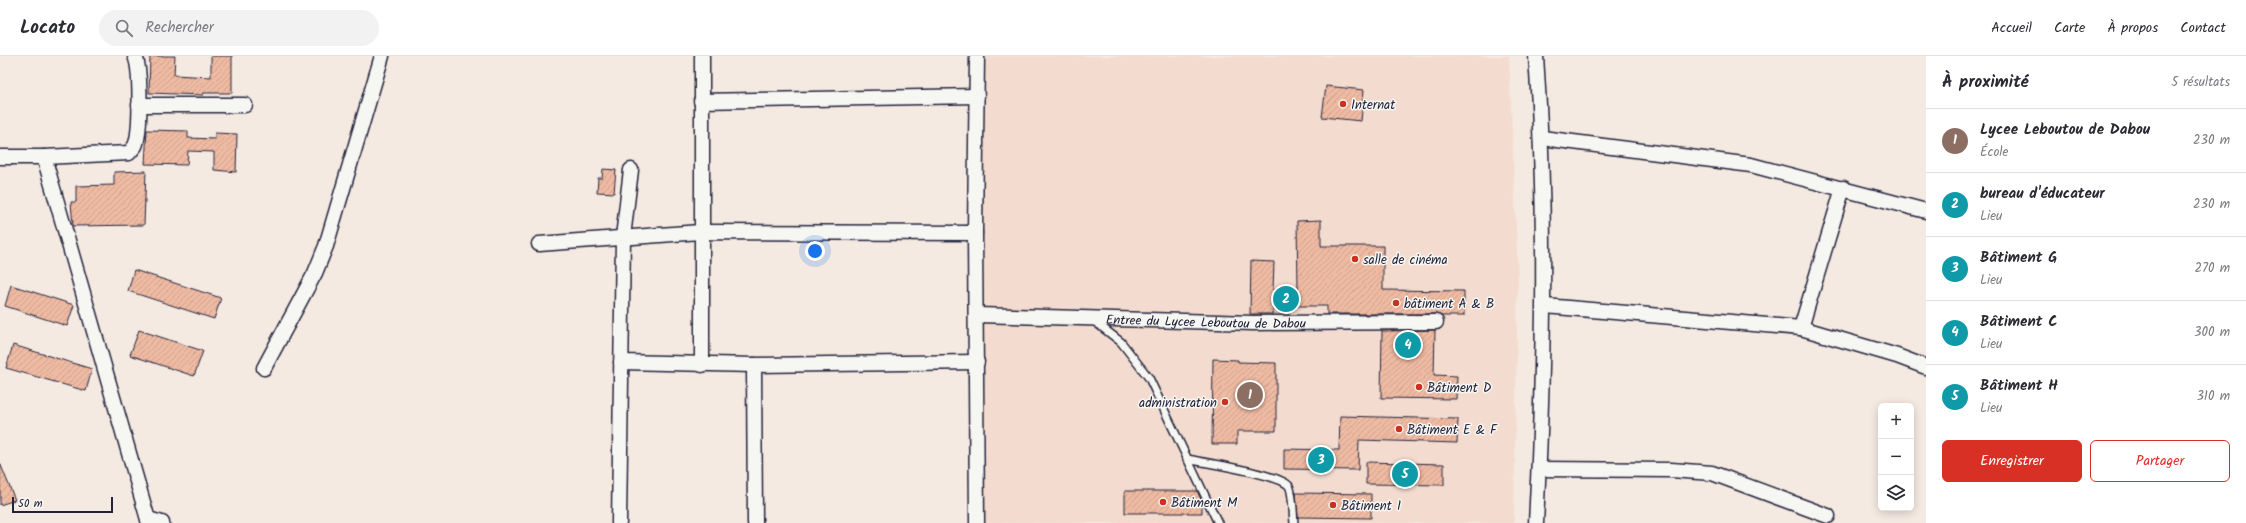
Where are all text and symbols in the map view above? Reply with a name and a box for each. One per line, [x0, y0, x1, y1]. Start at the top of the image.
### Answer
search box [99, 10, 379, 46]
text: Locato [20, 13, 75, 43]
text: Rechercher [145, 16, 214, 40]
icon: search [113, 17, 135, 39]
text: Accueil [1991, 17, 2032, 39]
text: Carte [2054, 17, 2085, 39]
text: À propos [2107, 17, 2158, 39]
text: Contact [2180, 17, 2226, 39]
text: À proximité [1942, 69, 2029, 96]
text: 5 résultats [2171, 72, 2230, 93]
place label: Internat [1351, 95, 1396, 116]
marker: Internat [1338, 99, 1348, 109]
text: Lycee Leboutou de Dabou [1980, 118, 2150, 142]
text: 1 [1953, 130, 1957, 151]
text: 230 m [2193, 130, 2230, 151]
text: École [1980, 142, 2008, 163]
text: bureau d'éducateur [1980, 182, 2105, 206]
text: 2 [1951, 194, 1959, 215]
text: 230 m [2193, 194, 2230, 215]
text: Lieu [1980, 206, 2002, 227]
your location [805, 241, 825, 261]
text: Bâtiment G [1980, 246, 2057, 270]
place label: salle de cinéma [1363, 250, 1448, 271]
marker: salle de cinéma [1350, 254, 1360, 264]
text: 3 [1951, 258, 1959, 279]
text: 270 m [2194, 258, 2230, 279]
text: Lieu [1980, 270, 2002, 291]
pin: 2 [1273, 284, 1299, 314]
place label: bâtiment A & B [1404, 294, 1494, 315]
marker: bâtiment A & B [1391, 298, 1401, 308]
street label: Entree du Lycee Leboutou de Dabou [1106, 310, 1307, 335]
text: Bâtiment C [1980, 310, 2058, 334]
text: 4 [1951, 322, 1959, 343]
text: 300 m [2194, 322, 2230, 343]
pin: 4 [1395, 330, 1421, 360]
text: Lieu [1980, 334, 2002, 355]
text: Bâtiment H [1980, 374, 2058, 398]
place label: Bâtiment D [1427, 378, 1491, 399]
pin: 1 [1237, 380, 1263, 410]
marker: Bâtiment D [1414, 382, 1424, 392]
text: 5 [1952, 386, 1958, 407]
text: 310 m [2196, 386, 2230, 407]
place label: administration [1139, 393, 1217, 414]
marker: administration [1220, 397, 1230, 407]
text: Lieu [1980, 398, 2002, 419]
map controls [1878, 403, 1914, 511]
button: + [1878, 403, 1914, 439]
place label: Bâtiment E & F [1407, 420, 1498, 441]
marker: Bâtiment E & F [1394, 424, 1404, 434]
button: − [1878, 439, 1914, 475]
button: Enregistrer [1942, 440, 2082, 482]
button: Partager [2090, 440, 2230, 482]
pin: 3 [1308, 445, 1334, 475]
pin: 5 [1392, 459, 1418, 489]
button: layers [1878, 475, 1914, 511]
place label: Bâtiment M [1171, 493, 1238, 514]
scale bar [12, 495, 113, 514]
text: 50 m [18, 495, 43, 513]
place label: Bâtiment I [1341, 496, 1401, 517]
marker: Bâtiment M [1158, 497, 1168, 507]
marker: Bâtiment I [1328, 500, 1338, 510]

